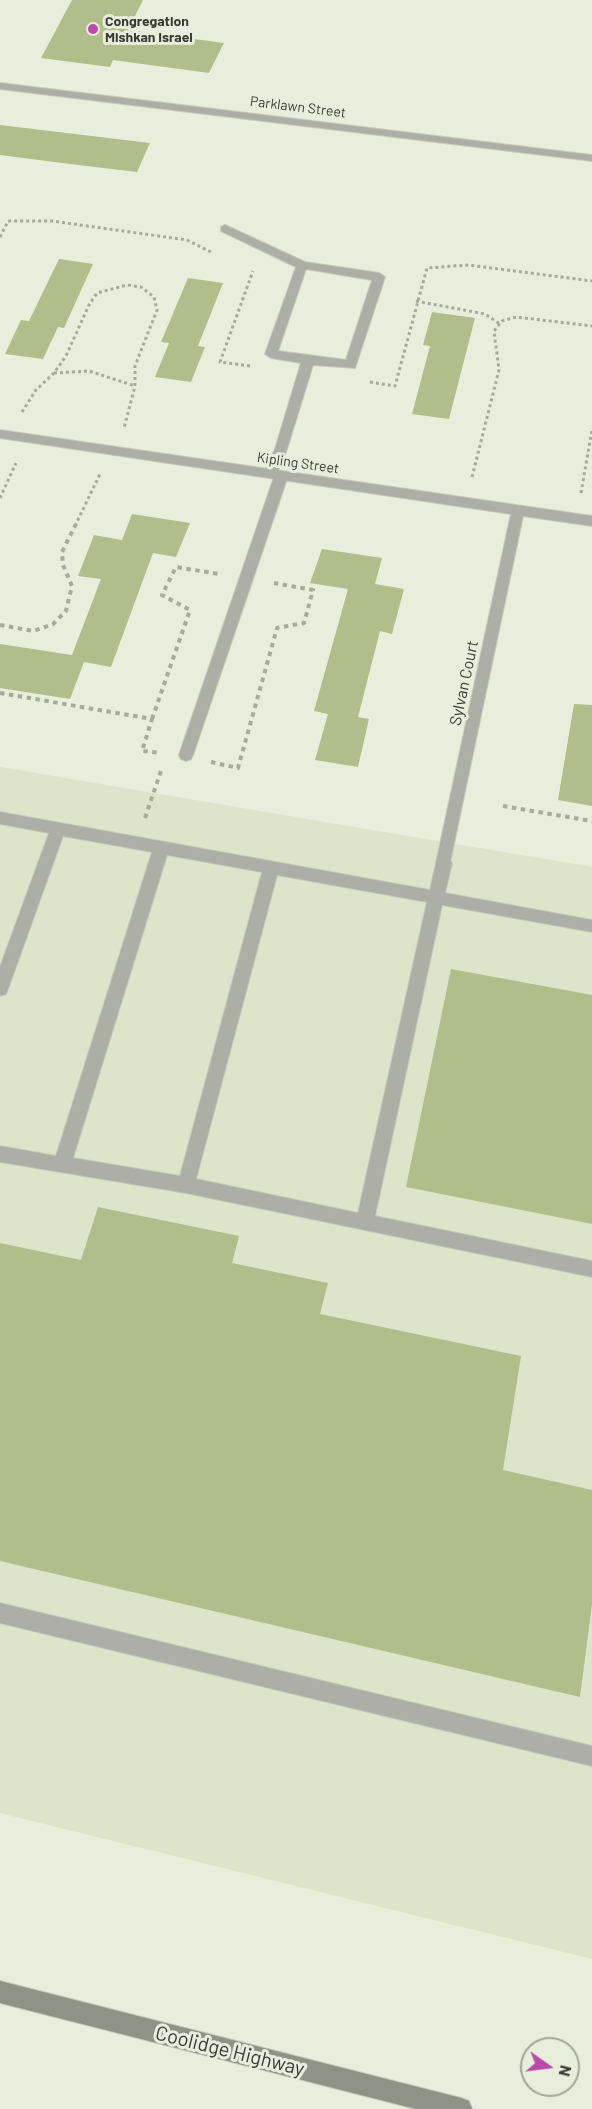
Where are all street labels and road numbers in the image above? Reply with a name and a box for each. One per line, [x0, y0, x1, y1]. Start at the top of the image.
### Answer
street label: Parklawn Street [249, 93, 347, 121]
street label: Kipling Street [256, 449, 340, 477]
street label: Sylvan Court [446, 639, 482, 727]
street label: Coolidge Highway [153, 2021, 307, 2081]

